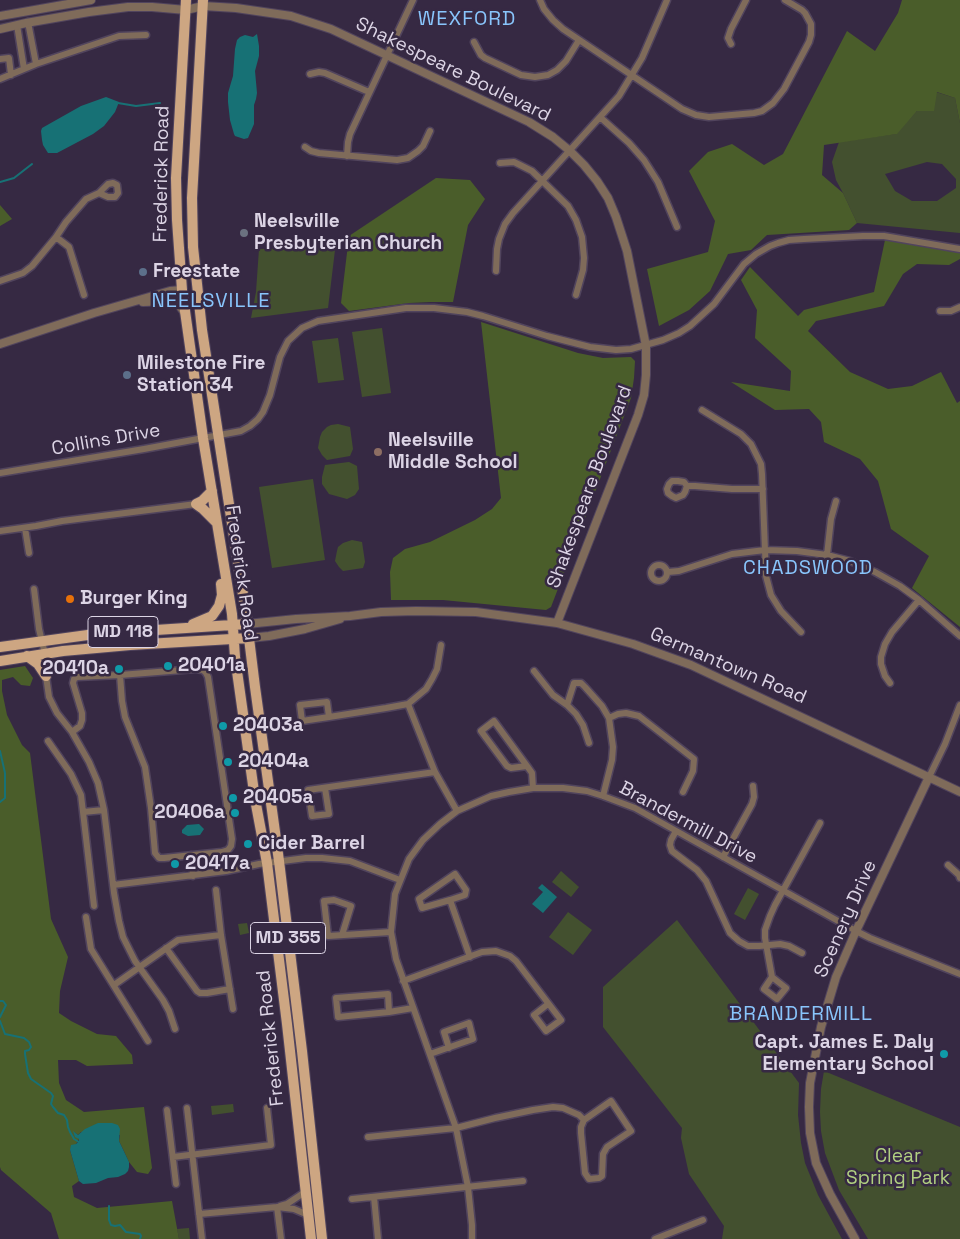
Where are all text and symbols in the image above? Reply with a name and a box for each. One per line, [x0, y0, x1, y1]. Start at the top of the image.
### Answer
district label: WEXFORD [417, 8, 517, 32]
street label: Shakespeare Boulevard [352, 13, 554, 127]
street label: Frederick Road [149, 105, 175, 243]
place label: Neelsville Presbyterian Church [254, 211, 442, 255]
marker: Neelsville Presbyterian Church [238, 227, 250, 239]
place label: Freestate [153, 261, 240, 283]
marker: Freestate [137, 266, 149, 278]
district label: NEELSVILLE [150, 290, 272, 314]
place label: Milestone Fire Station 34 [137, 353, 265, 397]
marker: Milestone Fire Station 34 [121, 369, 133, 381]
street label: Shakespeare Boulevard [543, 383, 637, 591]
street label: Collins Drive [50, 419, 162, 461]
place label: Neelsville Middle School [388, 430, 518, 474]
marker: Neelsville Middle School [372, 446, 384, 458]
street label: Frederick Road [220, 504, 262, 642]
district label: CHADSWOOD [742, 557, 874, 581]
place label: Burger King [80, 588, 188, 610]
marker: Burger King [64, 593, 76, 605]
road number: MD 118 [88, 616, 158, 648]
street label: Germantown Road [646, 623, 810, 709]
place label: 20401a [178, 655, 246, 677]
place label: 20410a [42, 658, 109, 680]
marker: 20401a [162, 660, 174, 672]
marker: 20410a [113, 663, 125, 675]
place label: 20403a [233, 715, 304, 737]
marker: 20403a [217, 720, 229, 732]
place label: 20404a [238, 751, 309, 773]
marker: 20404a [222, 756, 234, 768]
street label: Brandermill Drive [615, 777, 761, 869]
place label: 20405a [243, 787, 313, 809]
marker: 20405a [227, 792, 239, 804]
place label: 20406a [154, 802, 225, 824]
marker: 20406a [229, 807, 241, 819]
place label: Cider Barrel [258, 833, 365, 855]
marker: Cider Barrel [242, 838, 254, 850]
place label: 20417a [185, 853, 250, 875]
street label: Scenery Drive [810, 857, 882, 981]
marker: 20417a [169, 858, 181, 870]
road number: MD 355 [250, 922, 326, 954]
street label: Frederick Road [253, 969, 289, 1107]
district label: BRANDERMILL [728, 1003, 874, 1027]
place label: Capt. James E. Daly Elementary School [755, 1032, 934, 1076]
marker: Capt. James E. Daly Elementary School [938, 1048, 950, 1060]
park label: Clear Spring Park [846, 1146, 950, 1190]

